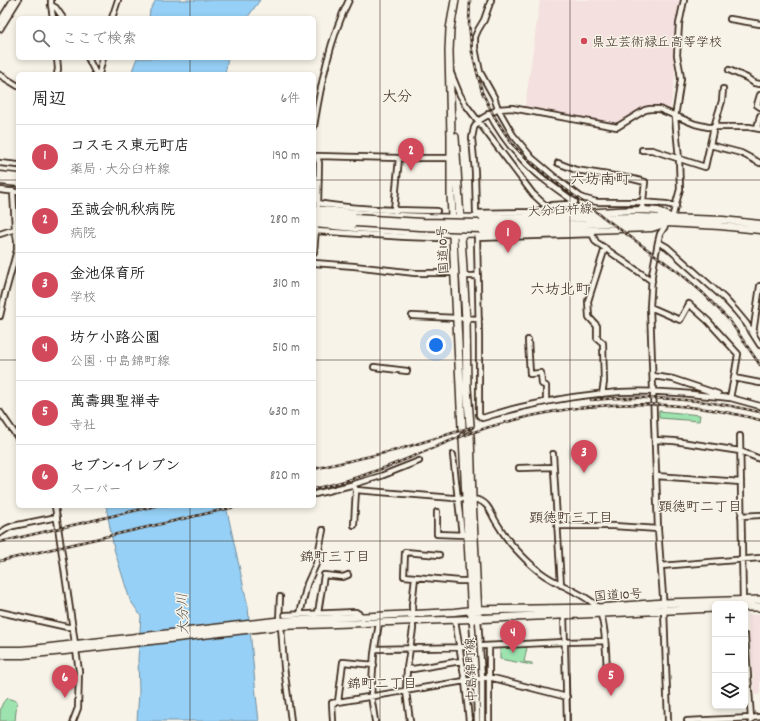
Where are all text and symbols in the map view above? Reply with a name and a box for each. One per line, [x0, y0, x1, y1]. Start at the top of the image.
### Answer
search box [16, 16, 316, 60]
icon: search [30, 27, 52, 49]
text: ここで検索 [62, 29, 137, 51]
place label: 県立芸術緑丘高等学校 [592, 34, 722, 53]
marker: 県立芸術緑丘高等学校 [579, 36, 589, 46]
district label: 大分 [382, 87, 412, 109]
text: 周辺 [32, 89, 66, 113]
text: 6件 [281, 90, 300, 109]
text: コスモス東元町店 [70, 136, 189, 158]
pin: 2 [398, 138, 424, 171]
text: 1 [44, 147, 46, 166]
text: 190 m [272, 147, 300, 166]
text: 薬局 · 大分臼杵線 [70, 161, 170, 180]
district label: 六坊南町 [570, 170, 631, 192]
text: 至誠会帆秋病院 [70, 200, 175, 222]
street label: 大分臼杵線 [527, 200, 594, 223]
text: 2 [42, 211, 48, 230]
text: 280 m [270, 211, 300, 230]
pin: 1 [495, 220, 521, 253]
text: 病院 [70, 225, 96, 244]
street label: 国道10号 [434, 225, 455, 275]
text: 金池保育所 [70, 264, 145, 286]
text: 3 [42, 275, 48, 294]
text: 310 m [272, 275, 300, 294]
district label: 六坊北町 [530, 280, 591, 302]
text: 学校 [70, 289, 96, 308]
text: 坊ケ小路公園 [70, 328, 160, 350]
your location [426, 335, 446, 355]
text: 4 [42, 339, 48, 358]
text: 510 m [272, 339, 300, 358]
text: 公園 · 中島錦町線 [70, 353, 170, 372]
text: 萬壽興聖禅寺 [70, 392, 160, 414]
text: 5 [42, 403, 48, 422]
text: 630 m [269, 403, 300, 422]
text: 寺社 [70, 417, 96, 436]
pin: 3 [571, 440, 597, 473]
text: セブン-イレブン [70, 456, 180, 478]
text: 6 [42, 467, 48, 486]
text: 820 m [270, 467, 300, 486]
text: スーパー [70, 481, 121, 500]
district label: 顕徳町二丁目 [658, 498, 742, 518]
district label: 顕徳町三丁目 [529, 509, 613, 529]
district label: 錦町三丁目 [300, 548, 370, 568]
street label: 国道10号 [593, 585, 643, 608]
water label: 大分川 [173, 593, 195, 635]
map controls [712, 601, 748, 709]
button: + [712, 601, 748, 637]
pin: 4 [500, 620, 526, 653]
street label: 中島錦町線 [462, 636, 483, 703]
button: − [712, 637, 748, 673]
pin: 5 [598, 663, 624, 696]
pin: 6 [52, 665, 78, 698]
button: layers [712, 673, 748, 709]
district label: 錦町二丁目 [347, 675, 417, 695]

